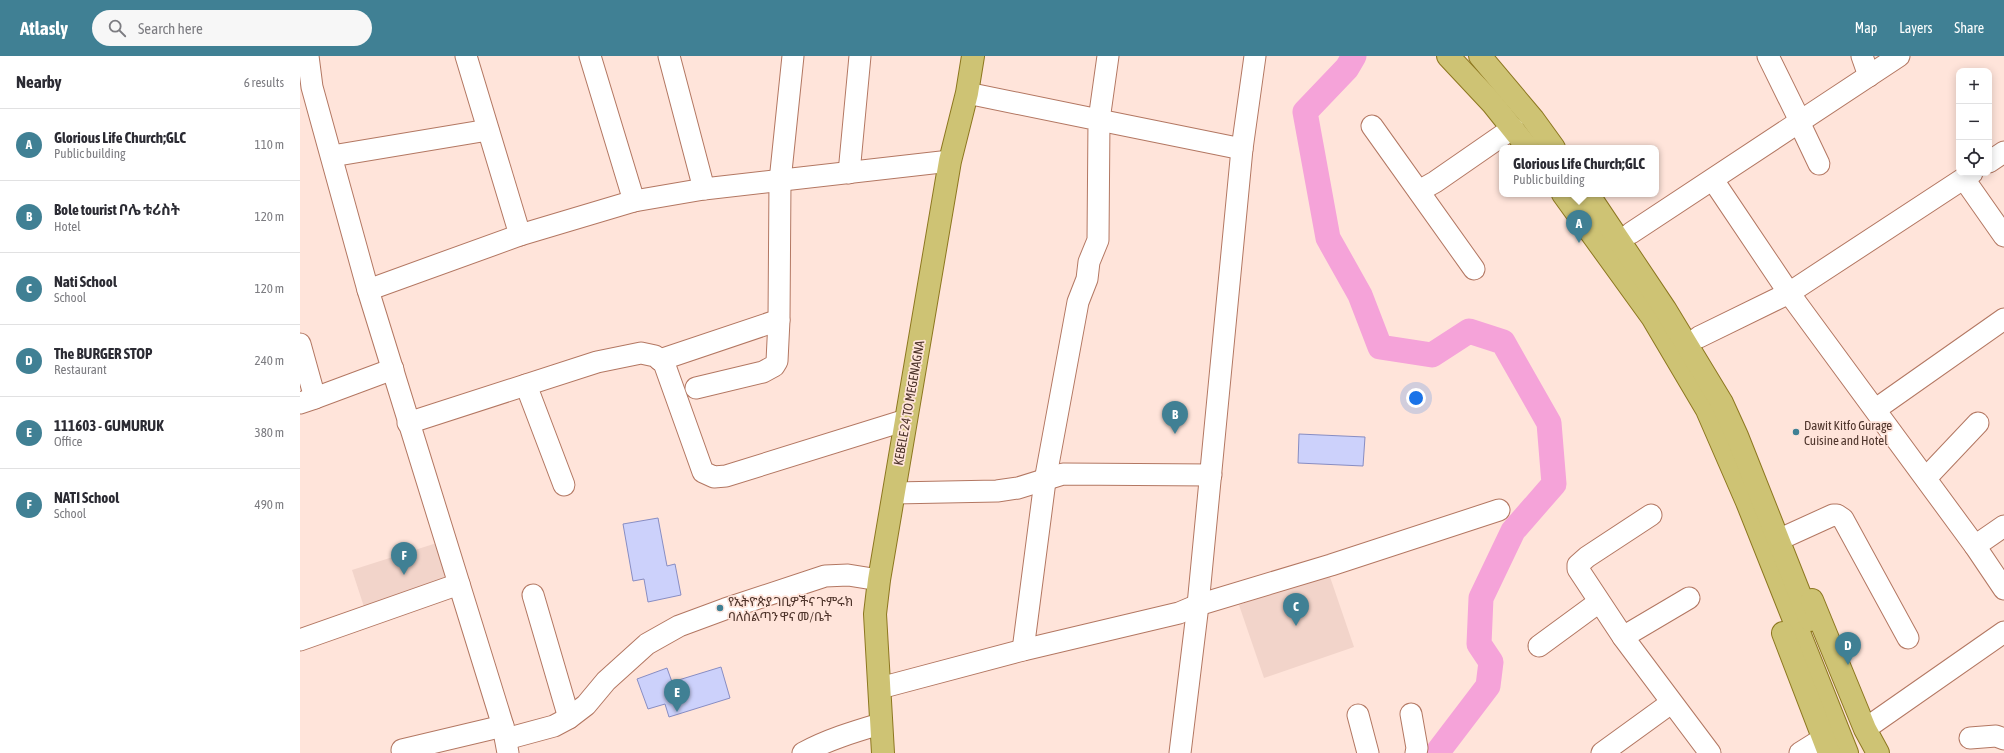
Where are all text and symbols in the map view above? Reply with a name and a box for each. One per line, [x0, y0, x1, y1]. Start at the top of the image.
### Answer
search box [92, 10, 372, 46]
text: Atlasly [20, 17, 68, 39]
icon: search [106, 17, 128, 39]
text: Search here [138, 20, 203, 37]
text: Map [1855, 20, 1877, 36]
text: Layers [1899, 20, 1932, 36]
text: Share [1954, 20, 1984, 36]
map controls [1956, 68, 1992, 176]
button: + [1956, 68, 1992, 104]
text: Nearby [16, 72, 62, 92]
text: 6 results [244, 75, 284, 90]
button: − [1956, 104, 1992, 140]
text: Glorious Life Church;GLC [54, 129, 186, 146]
text: A [26, 137, 32, 152]
text: 110 m [255, 137, 284, 152]
button: locate [1956, 140, 1992, 176]
popup [1499, 145, 1659, 197]
text: Public building [54, 146, 126, 161]
text: Glorious Life Church;GLC [1513, 155, 1645, 172]
text: Public building [1513, 172, 1585, 187]
text: Bole tourist ቦሌ ቱሪስት [54, 201, 180, 218]
text: B [26, 209, 32, 224]
text: 120 m [255, 209, 284, 224]
pin: A [1566, 210, 1592, 243]
text: Hotel [54, 219, 81, 234]
text: Nati School [54, 273, 117, 290]
text: C [26, 281, 32, 296]
text: 120 m [255, 281, 284, 296]
text: School [54, 290, 86, 305]
street label: KEBELE 24 TO MEGENAGNA [891, 339, 927, 467]
text: The BURGER STOP [54, 345, 152, 362]
text: D [25, 353, 33, 368]
text: 240 m [255, 353, 284, 368]
text: Restaurant [54, 362, 107, 377]
your location [1406, 388, 1426, 408]
pin: B [1162, 401, 1188, 434]
text: 111603 - GUMURUK [54, 417, 164, 434]
place label: Dawit Kitfo Gurage Cuisine and Hotel [1804, 418, 1892, 448]
text: E [26, 425, 32, 440]
text: 380 m [255, 425, 284, 440]
marker: Dawit Kitfo Gurage Cuisine and Hotel [1791, 427, 1801, 437]
text: Office [54, 434, 82, 449]
text: NATI School [54, 489, 119, 506]
text: F [26, 497, 32, 512]
text: 490 m [255, 497, 284, 512]
text: School [54, 506, 86, 521]
pin: F [391, 542, 417, 575]
pin: C [1283, 593, 1309, 626]
place label: የኢትዮጵያ ገቢዎችና ጉምሩክ ባለስልጣን ዋና መ/ቤት [728, 594, 853, 624]
marker: የኢትዮጵያ ገቢዎችና ጉምሩክ ባለስልጣን ዋና መ/ቤት [715, 603, 725, 613]
pin: D [1835, 632, 1861, 665]
pin: E [664, 679, 690, 712]

